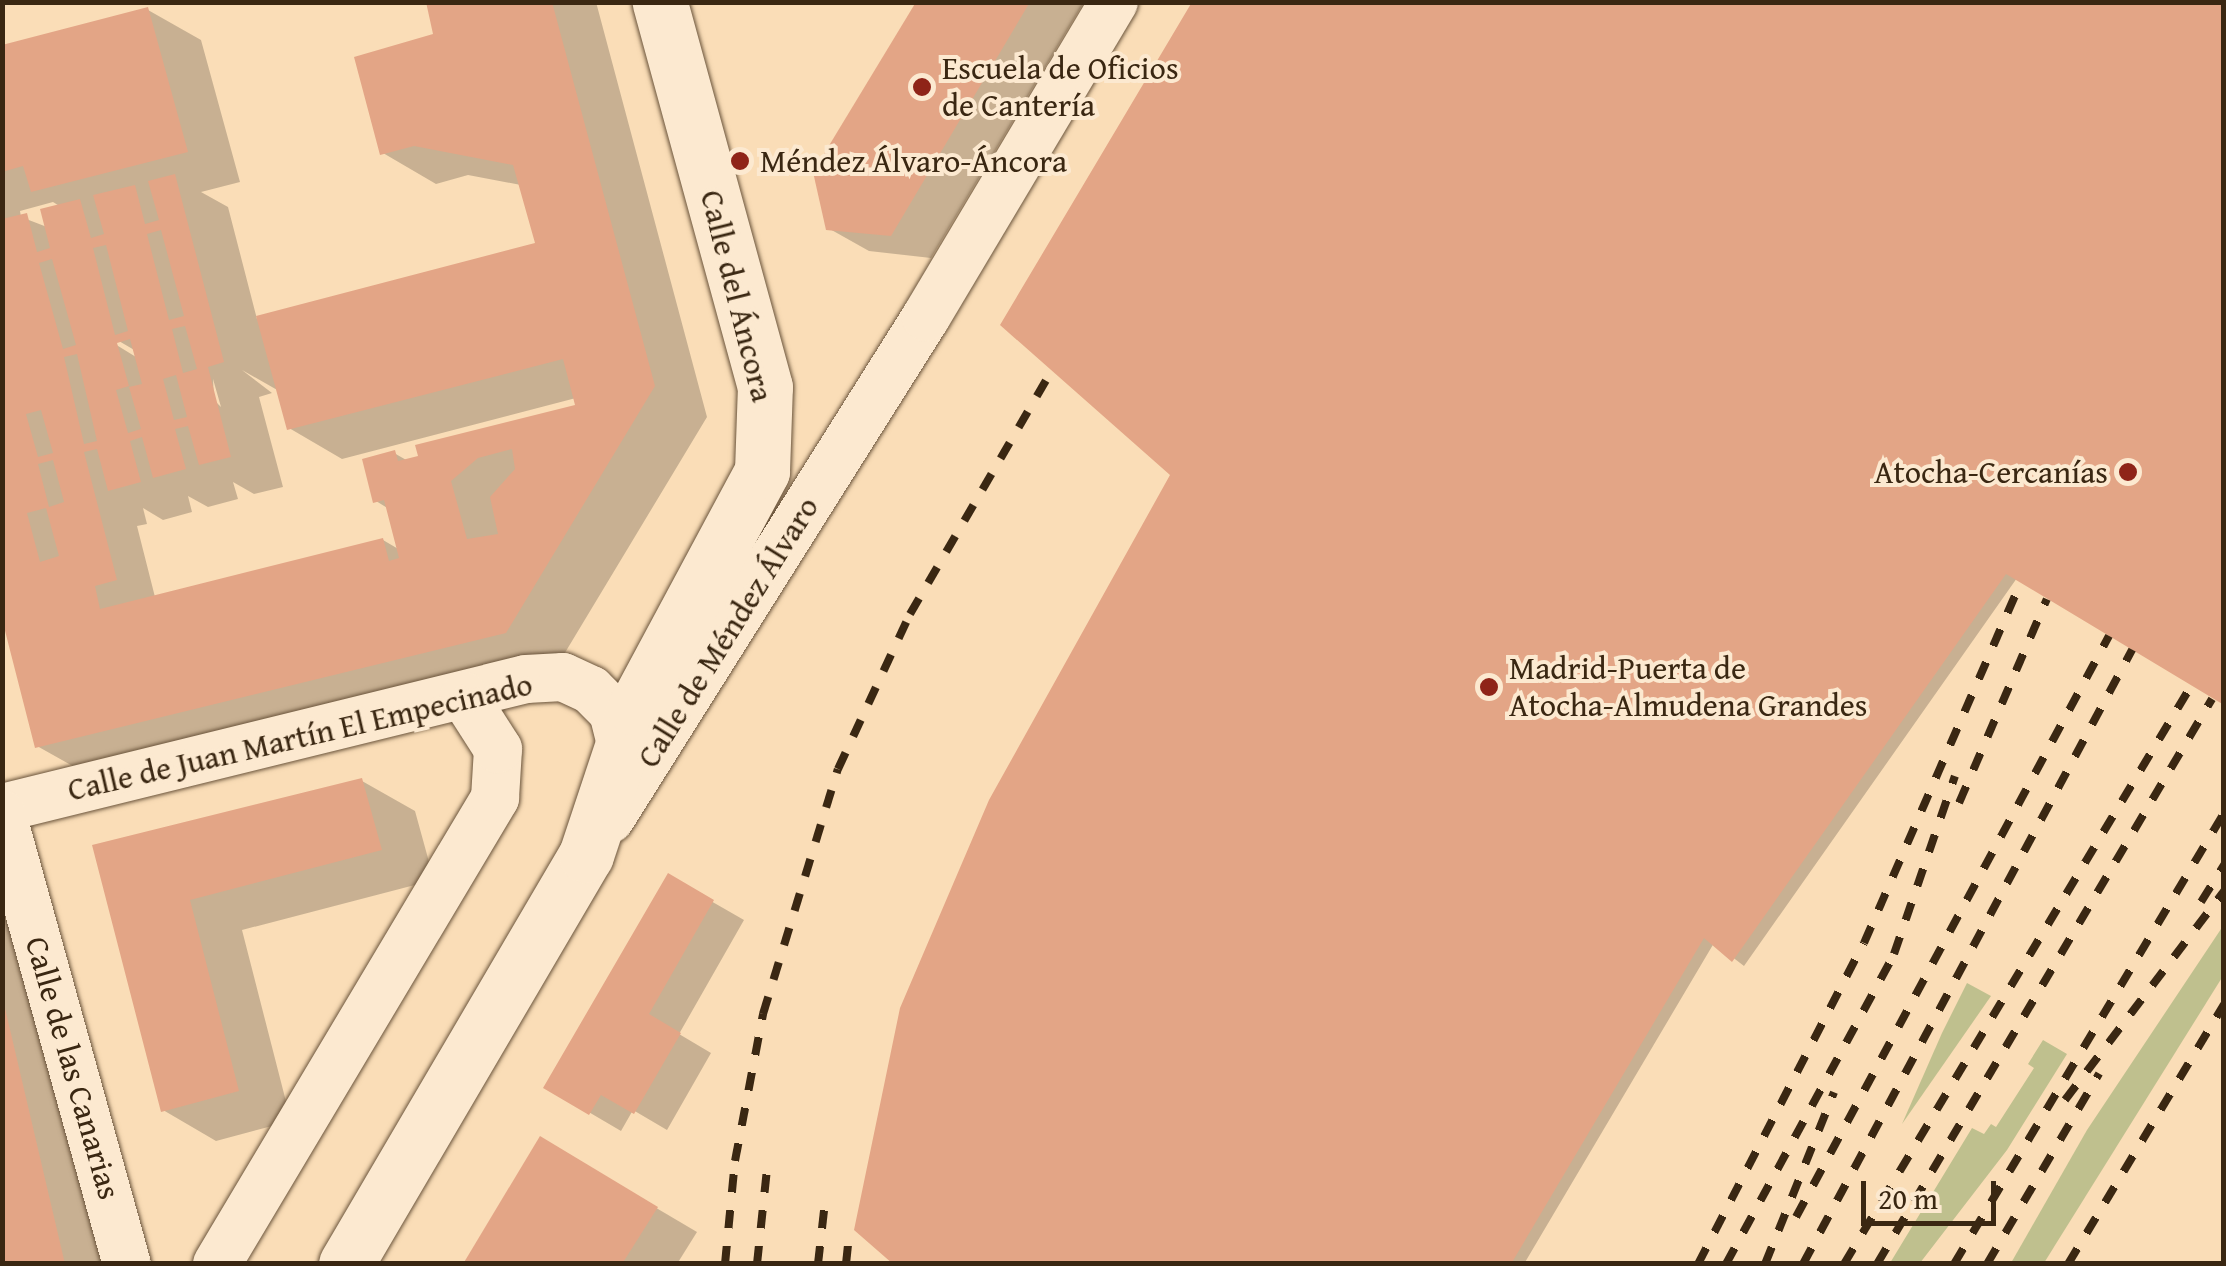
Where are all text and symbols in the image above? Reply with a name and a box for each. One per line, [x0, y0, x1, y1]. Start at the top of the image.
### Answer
place label: Escuela de Oficios de Cantería [942, 50, 1179, 125]
marker: Escuela de Oficios de Cantería [911, 76, 933, 98]
place label: Méndez Álvaro-Áncora [760, 142, 1067, 180]
marker: Méndez Álvaro-Áncora [729, 150, 751, 172]
street label: Calle del Áncora [692, 186, 782, 406]
place label: Atocha-Cercanías [1874, 453, 2108, 491]
marker: Atocha-Cercanías [2117, 461, 2139, 483]
street label: Calle de Méndez Álvaro [629, 490, 827, 774]
place label: Madrid-Puerta de Atocha-Almudena Grandes [1509, 650, 1868, 725]
street label: Calle de Juan Martín El Empecinado [64, 665, 536, 809]
marker: Madrid-Puerta de Atocha-Almudena Grandes [1478, 676, 1500, 698]
street label: Calle de las Canarias [17, 932, 129, 1204]
scale bar [1866, 1161, 2001, 1223]
text: 20 m [1878, 1176, 1938, 1220]

